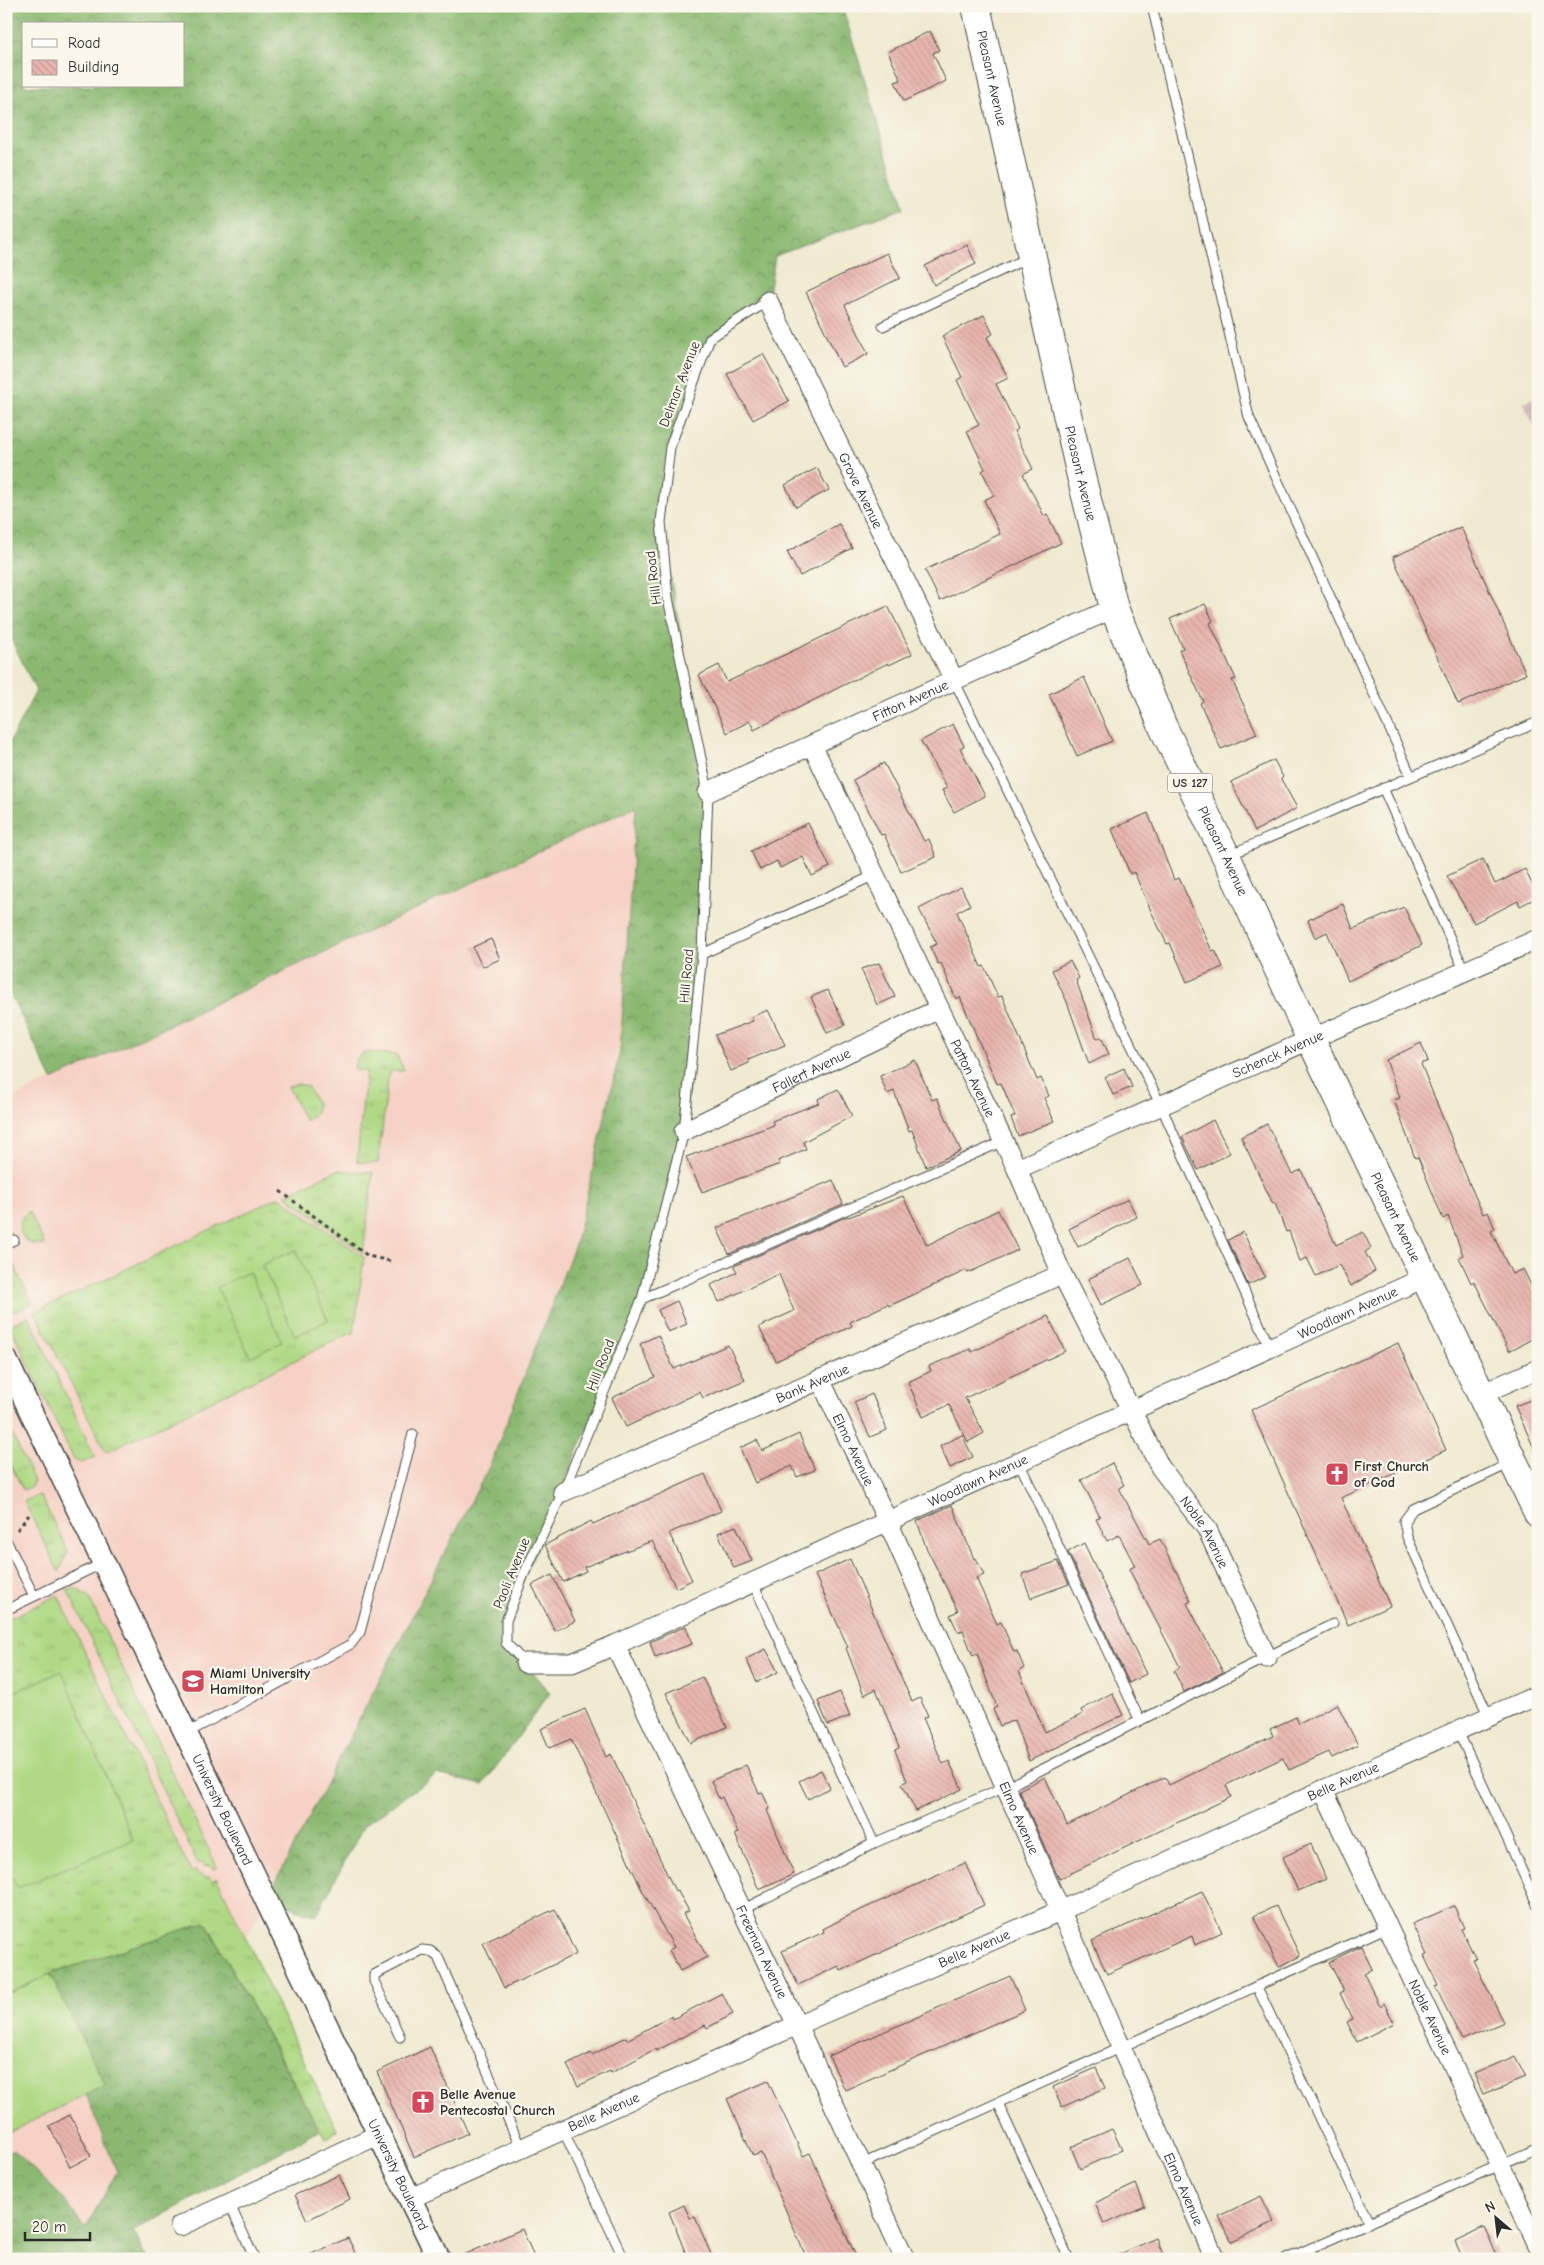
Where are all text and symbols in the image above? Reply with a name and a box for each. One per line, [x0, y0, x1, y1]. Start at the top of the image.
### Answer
legend [22, 22, 185, 88]
street label: Pleasant Avenue [973, 29, 1011, 128]
text: Road [68, 34, 100, 52]
text: Building [68, 58, 119, 76]
street label: Delmar Avenue [655, 339, 704, 429]
street label: Pleasant Avenue [1061, 424, 1100, 523]
street label: Grove Avenue [835, 450, 886, 531]
street label: Hill Road [642, 550, 665, 606]
street label: Fitton Avenue [870, 676, 951, 725]
road number: US 127 [1168, 774, 1212, 792]
street label: Pleasant Avenue [1194, 803, 1251, 899]
street label: Hill Road [676, 948, 697, 1004]
street label: Schenck Avenue [1230, 1027, 1326, 1082]
street label: Patton Avenue [947, 1037, 999, 1120]
street label: Fallert Avenue [770, 1045, 853, 1097]
street label: Pleasant Avenue [1367, 1170, 1424, 1265]
street label: Woodlawn Avenue [1295, 1283, 1400, 1343]
street label: Hill Road [582, 1337, 619, 1394]
street label: Bank Avenue [773, 1360, 852, 1407]
street label: Elmo Avenue [829, 1411, 877, 1488]
street label: Woodlawn Avenue [925, 1451, 1030, 1511]
place label: First Church of God [1354, 1458, 1429, 1491]
church icon: First Church of God [1324, 1461, 1350, 1487]
street label: Noble Avenue [1176, 1493, 1232, 1571]
street label: Paoli Avenue [489, 1535, 533, 1611]
place label: Miami University Hamilton [210, 1665, 311, 1698]
school or university icon: Miami University Hamilton [180, 1668, 206, 1694]
street label: University Boulevard [188, 1751, 256, 1868]
street label: Belle Avenue [1305, 1758, 1381, 1805]
street label: Elmo Avenue [995, 1779, 1042, 1857]
street label: Freeman Avenue [732, 1903, 791, 2001]
street label: Belle Avenue [936, 1926, 1013, 1972]
street label: Noble Avenue [1405, 1977, 1455, 2058]
place label: Belle Avenue Pentecostal Church [440, 2086, 555, 2119]
church icon: Belle Avenue Pentecostal Church [410, 2089, 436, 2115]
street label: Belle Avenue [565, 2089, 642, 2136]
street label: University Boulevard [364, 2116, 432, 2233]
street label: Elmo Avenue [1160, 2150, 1207, 2228]
north arrow [1472, 2192, 1522, 2242]
text: N [1482, 2197, 1498, 2217]
scale bar [25, 2210, 90, 2242]
text: 20 m [32, 2218, 66, 2236]

